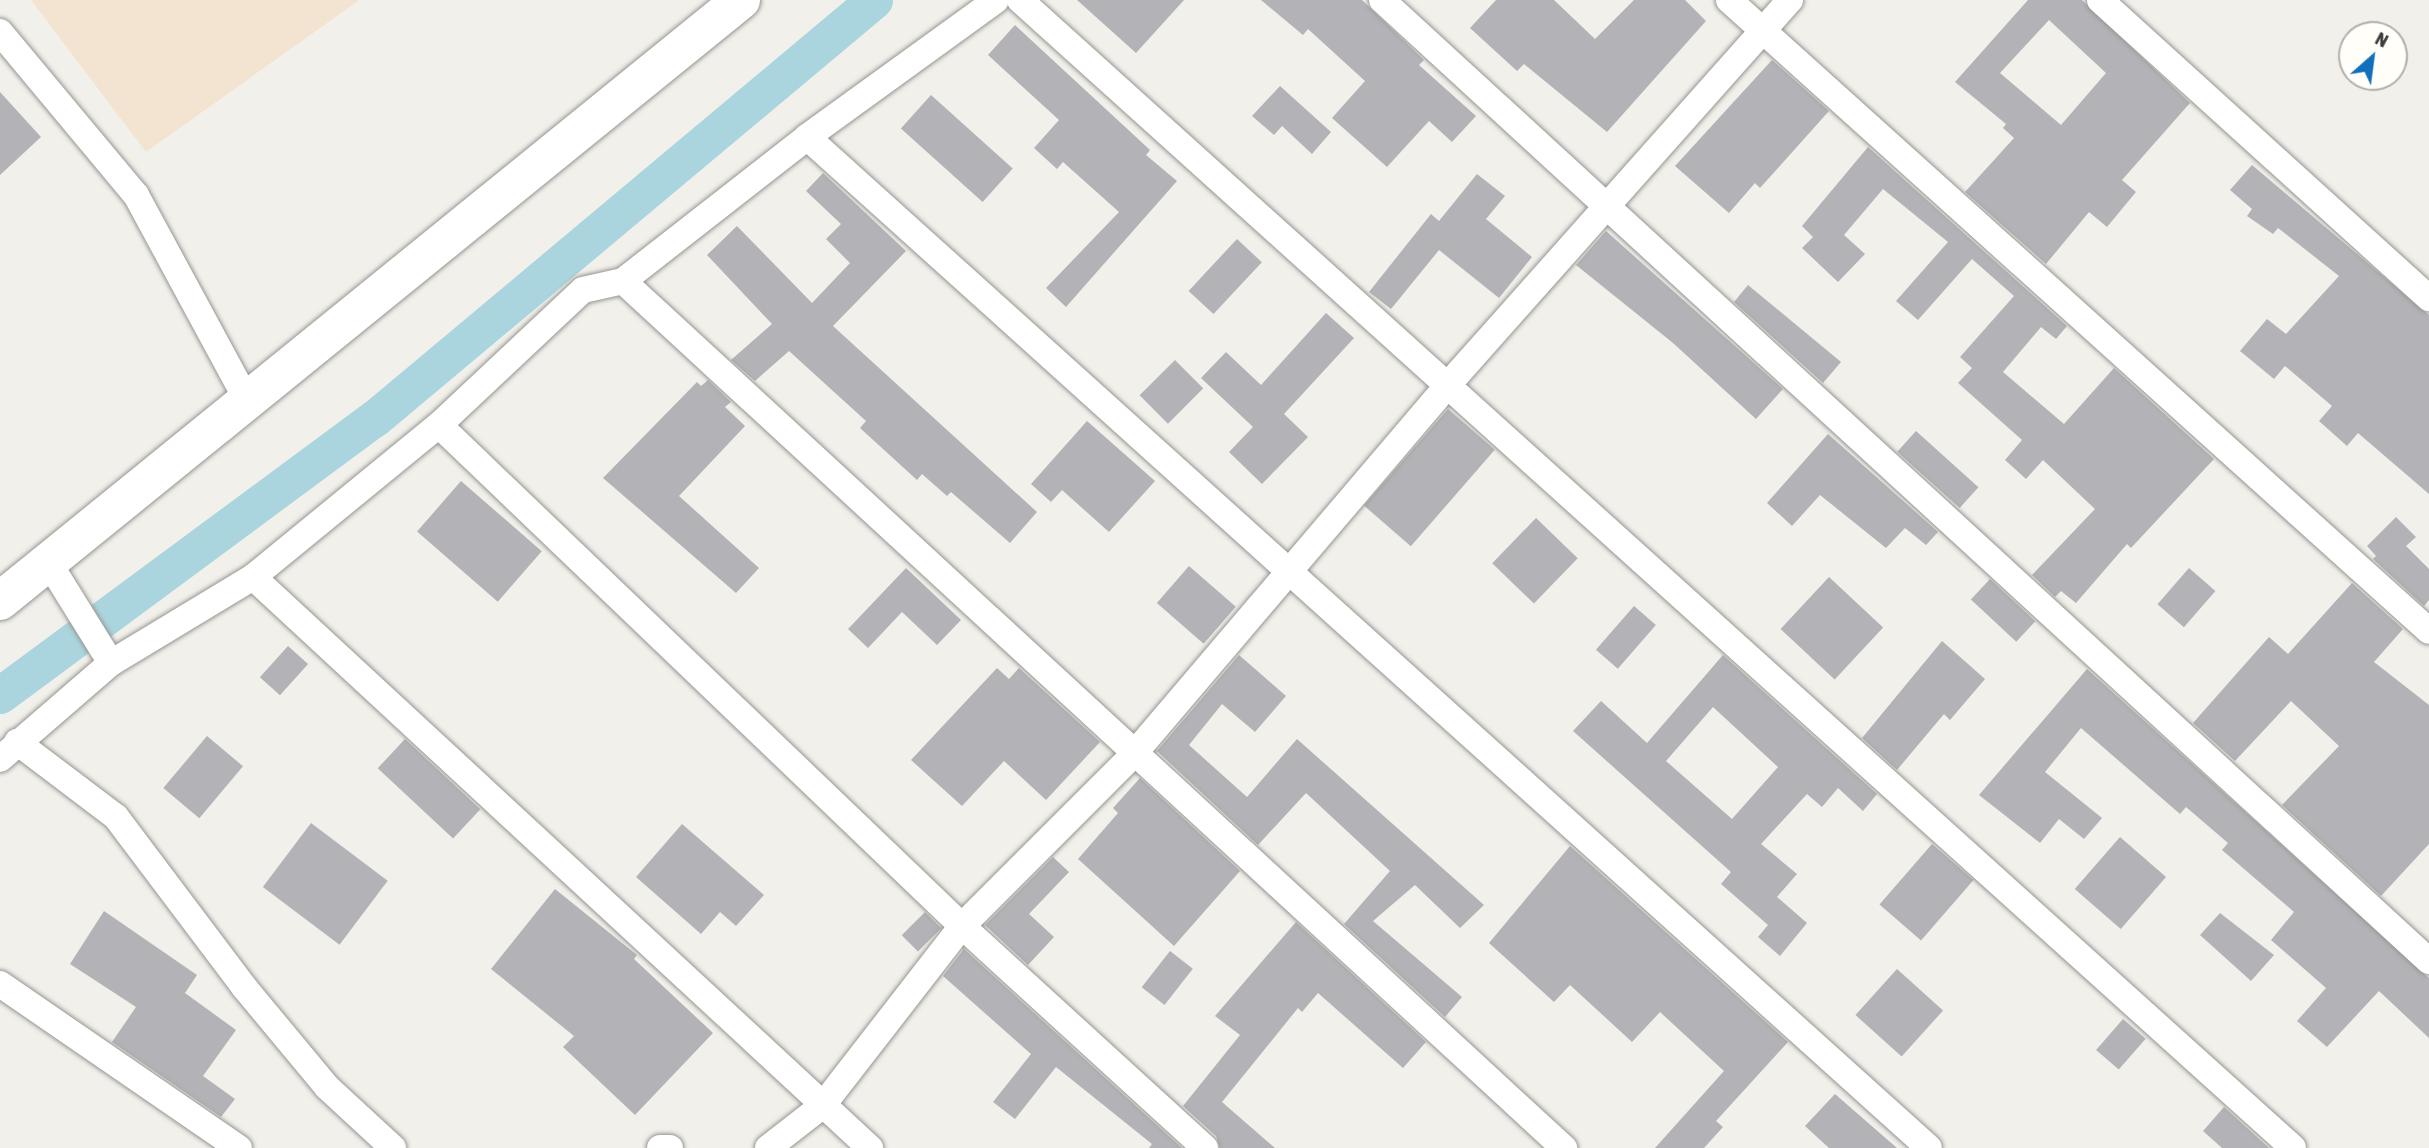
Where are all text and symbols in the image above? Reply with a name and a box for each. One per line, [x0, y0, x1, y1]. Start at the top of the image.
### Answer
north arrow [2338, 21, 2408, 91]
text: N [2372, 27, 2392, 52]

